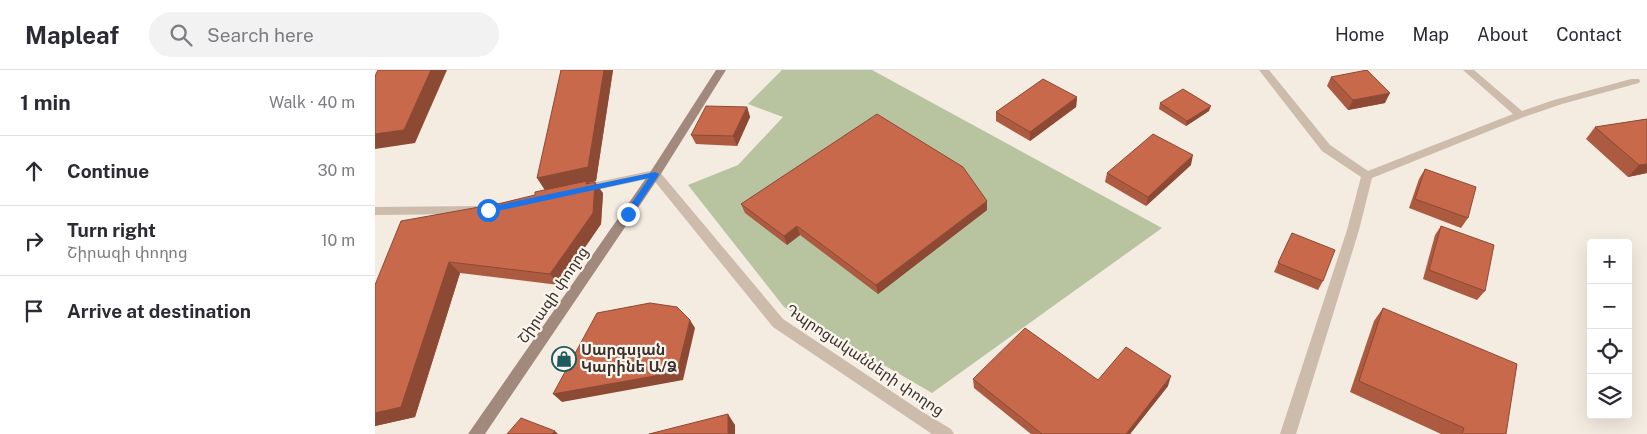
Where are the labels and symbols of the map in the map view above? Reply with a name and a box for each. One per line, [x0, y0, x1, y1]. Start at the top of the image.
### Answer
route start [477, 199, 500, 222]
route end [617, 203, 640, 226]
street label: Շիրազի փողոց [514, 243, 592, 347]
street label: Դպրոցականների փողոց [783, 300, 947, 420]
place label: Սարգսյան Կարինե Ա/Ձ [581, 341, 677, 376]
shop icon: Սարգսյան Կարինե Ա/Ձ [551, 346, 577, 372]

